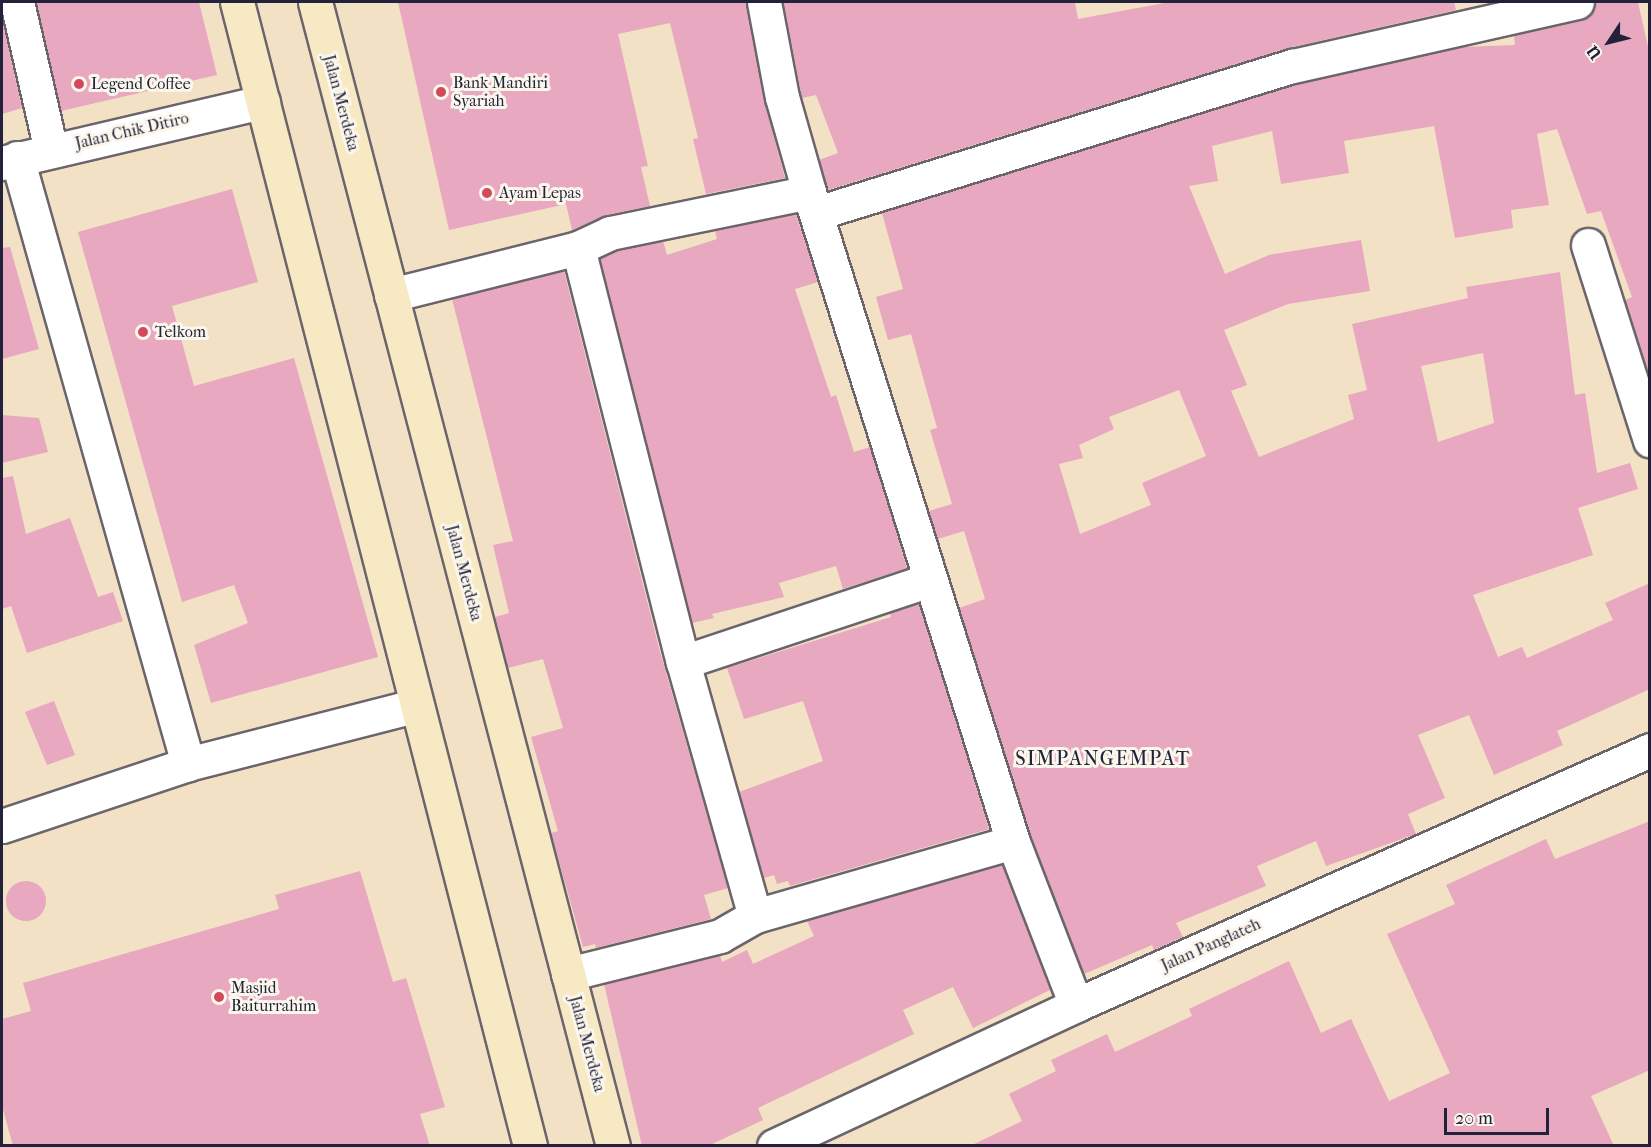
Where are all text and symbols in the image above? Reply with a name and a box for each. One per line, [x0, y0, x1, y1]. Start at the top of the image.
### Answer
north arrow [1579, 12, 1639, 72]
text: U [1582, 42, 1605, 63]
street label: Jalan Merdeka [319, 53, 363, 153]
place label: Bank Mandiri Syariah [453, 73, 548, 111]
place label: Legend Coffee [91, 74, 191, 94]
marker: Legend Coffee [72, 77, 86, 91]
marker: Bank Mandiri Syariah [434, 85, 448, 99]
street label: Jalan Chik Ditiro [73, 109, 191, 153]
place label: Ayam Lepas [499, 183, 581, 203]
marker: Ayam Lepas [480, 186, 494, 200]
place label: Telkom [155, 322, 206, 342]
marker: Telkom [136, 325, 150, 339]
street label: Jalan Merdeka [442, 523, 486, 623]
district label: SIMPANGEMPAT [1015, 746, 1191, 770]
street label: Jalan Panglateh [1158, 915, 1264, 975]
place label: Masjid Baiturrahim [231, 978, 316, 1016]
marker: Masjid Baiturrahim [212, 990, 226, 1004]
street label: Jalan Merdeka [565, 994, 609, 1094]
scale bar [1447, 1096, 1552, 1134]
text: 20 m [1455, 1108, 1493, 1129]

